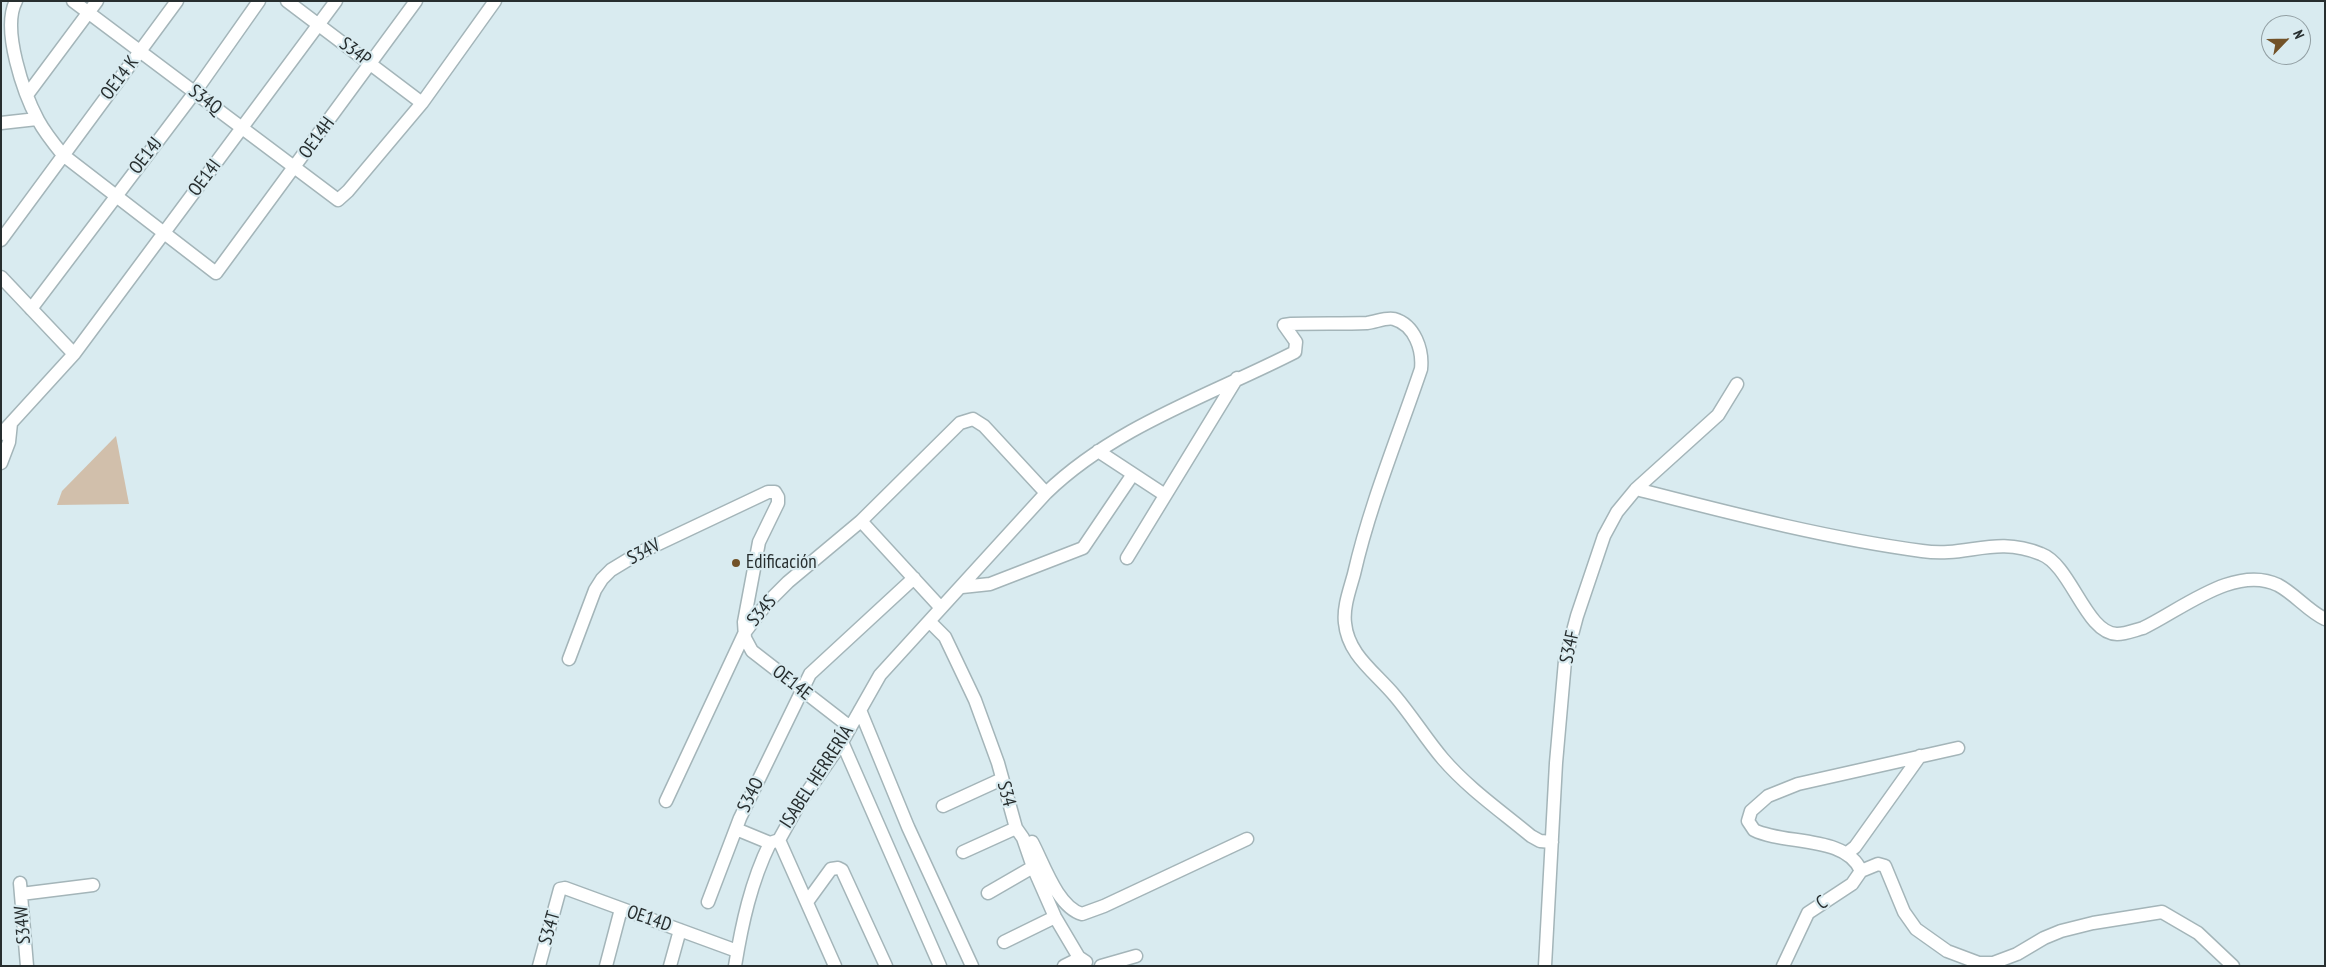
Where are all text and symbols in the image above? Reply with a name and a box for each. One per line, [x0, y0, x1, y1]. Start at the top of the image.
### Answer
north arrow [2261, 15, 2311, 65]
text: N [2289, 27, 2309, 41]
street label: S34P [335, 33, 375, 71]
street label: OE14 K [96, 52, 144, 104]
street label: S34Q [184, 80, 226, 120]
street label: OE14H [294, 113, 340, 163]
street label: OE14J [125, 133, 167, 179]
street label: OE14I [184, 155, 226, 201]
street label: S34V [624, 534, 664, 570]
place label: Edificación [746, 552, 817, 574]
marker: Edificación [730, 557, 742, 569]
street label: S34S [743, 591, 781, 631]
street label: S34F [1555, 628, 1585, 666]
street label: OE14E [768, 661, 816, 705]
street label: ISABEL HERRERÍA [775, 721, 859, 833]
street label: S34O [733, 774, 769, 816]
street label: S34 [992, 779, 1020, 809]
street label: C [1812, 891, 1832, 915]
street label: OE14D [624, 901, 674, 937]
street label: S34W [10, 905, 36, 945]
street label: S34T [534, 909, 566, 947]

